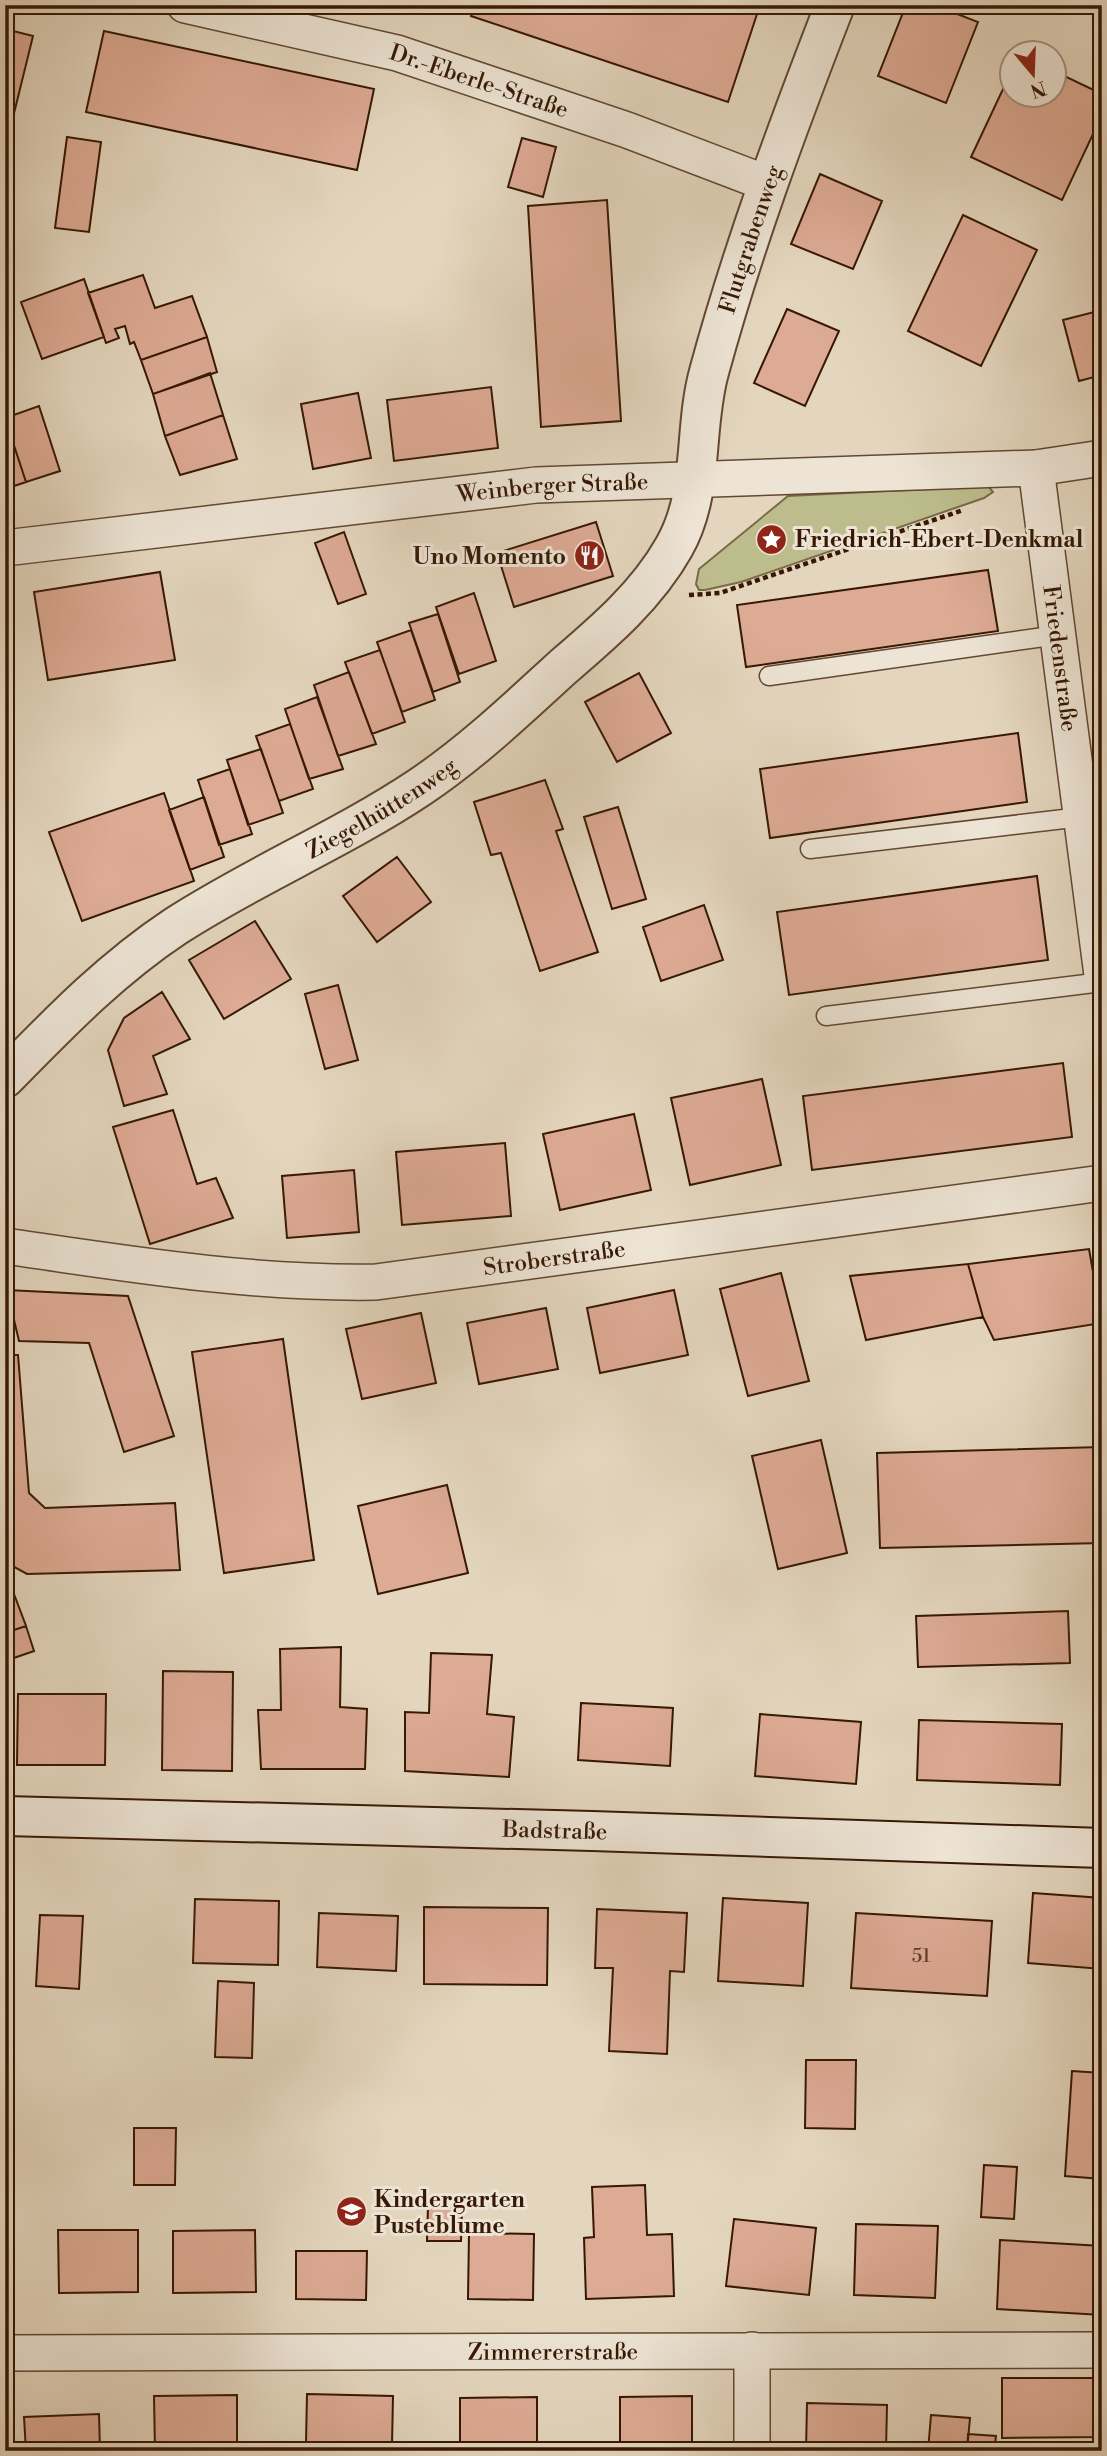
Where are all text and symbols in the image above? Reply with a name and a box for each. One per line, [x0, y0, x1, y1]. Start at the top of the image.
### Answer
north arrow [998, 38, 1068, 108]
street label: Dr.-Eberle-Straße [386, 39, 572, 124]
text: N [1027, 75, 1049, 103]
street label: Flutgrabenweg [714, 161, 789, 317]
street label: Weinberger Straße [454, 468, 649, 509]
place icon: Friedrich-Ebert-Denkmal [755, 522, 789, 556]
place label: Friedrich-Ebert-Denkmal [795, 526, 1084, 554]
restaurant icon: Uno Momento [572, 539, 606, 573]
place label: Uno Momento [413, 543, 566, 571]
street label: Friedenstraße [1036, 584, 1083, 733]
street label: Ziegelhüttenweg [301, 752, 463, 865]
street label: Stroberstraße [482, 1235, 627, 1282]
street label: Badstraße [501, 1816, 608, 1847]
house number: 51 [912, 1944, 930, 1968]
place label: Kindergarten Pusteblume [374, 2186, 525, 2240]
school or university icon: Kindergarten Pusteblume [334, 2195, 368, 2229]
street label: Zimmererstraße [468, 2338, 638, 2367]

